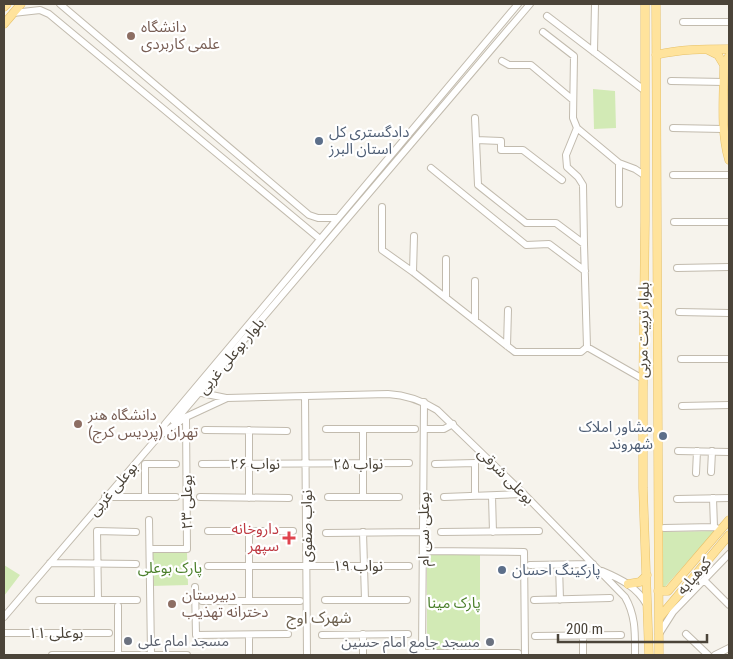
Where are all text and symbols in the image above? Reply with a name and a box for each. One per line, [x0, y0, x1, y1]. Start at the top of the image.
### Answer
place label: دانشگاه علمی کاربردی [141, 18, 220, 53]
marker: دانشگاه علمی کاربردی [125, 30, 137, 42]
place label: دادگستری کل استان البرز [328, 123, 409, 158]
marker: دادگستری کل استان البرز [313, 135, 325, 147]
street label: بلوار تربیت مربی [633, 282, 653, 378]
street label: بلوار بوعلی غربی [194, 314, 268, 398]
place label: دانشگاه هنر تهران (پردیس کرج) [87, 406, 198, 444]
marker: دانشگاه هنر تهران (پردیس کرج) [72, 418, 84, 430]
place label: مشاور املاک شهروند [579, 418, 653, 453]
marker: مشاور املاک شهروند [657, 430, 669, 442]
street label: بوعلی شرقی [474, 444, 538, 508]
street label: نواب ۲۶ [230, 455, 280, 473]
street label: نواب ۲۵ [333, 455, 383, 473]
street label: بوعلی غربی [85, 458, 141, 520]
street label: بوعلی ۲۳ [178, 475, 196, 529]
street label: نواب صفوی [298, 490, 316, 562]
street label: بوعلی سی ام [415, 492, 435, 566]
place label: داروخانه سپهر [232, 520, 279, 556]
marker: داروخانه سپهر [283, 532, 295, 544]
street label: کوهپایه [673, 553, 716, 599]
street label: نواب ۱۹ [333, 557, 383, 575]
park label: پارک بوعلی [138, 559, 202, 578]
place label: پارکینگ احسان [512, 561, 601, 580]
marker: پارکینگ احسان [496, 564, 508, 576]
place label: دبیرستان دخترانه تهذیب [182, 586, 268, 621]
park label: پارک مینا [427, 594, 481, 613]
marker: دبیرستان دخترانه تهذیب [166, 598, 178, 610]
district label: شهرک اوج [286, 608, 352, 630]
scale bar [558, 612, 707, 644]
text: 200 m [566, 620, 603, 638]
street label: بوعلی ۱۱ [29, 624, 83, 642]
place label: مسجد امام علی [138, 632, 229, 652]
place label: مسجد جامع امام حسین [341, 633, 480, 654]
marker: مسجد امام علی [122, 635, 134, 647]
marker: مسجد جامع امام حسین [484, 636, 496, 648]

